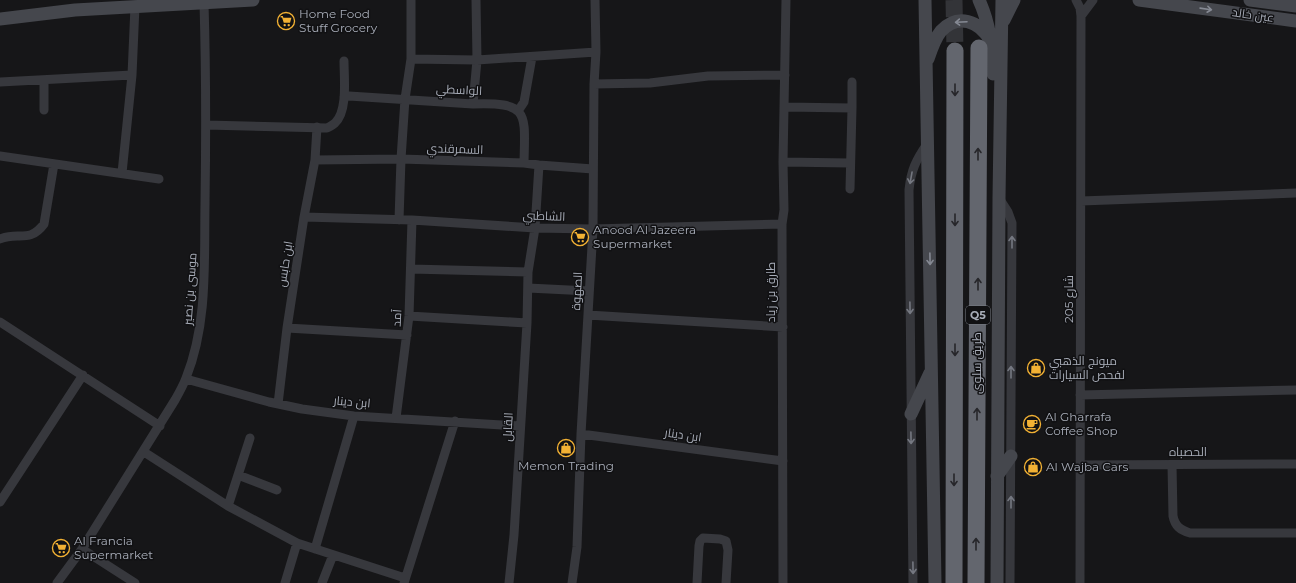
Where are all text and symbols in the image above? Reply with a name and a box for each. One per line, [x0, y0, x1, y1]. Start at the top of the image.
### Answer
street label: عين خالد [1231, 4, 1275, 25]
one-way arrow [1199, 5, 1212, 13]
place label: Home Food Stuff Grocery [299, 6, 378, 35]
supermarket icon: Home Food Stuff Grocery [276, 11, 296, 31]
one-way arrow [954, 19, 967, 26]
street label: الواسطي [435, 81, 482, 101]
one-way arrow [951, 83, 959, 96]
street label: السمرقندي [426, 140, 484, 160]
one-way arrow [974, 148, 982, 161]
one-way arrow [906, 171, 914, 184]
street label: الشاطبي [522, 207, 566, 227]
one-way arrow [951, 213, 959, 226]
place label: Anood Al Jazeera Supermarket [593, 222, 696, 251]
supermarket icon: Anood Al Jazeera Supermarket [570, 227, 590, 247]
one-way arrow [1008, 236, 1016, 249]
street label: ابن حابس [273, 240, 296, 288]
street label: موسى بن نصير [179, 252, 200, 327]
one-way arrow [926, 252, 934, 265]
street label: طارق بن زياد [763, 262, 778, 322]
street label: الصهوة [568, 271, 585, 311]
street label: شارع 205 [1061, 275, 1077, 323]
one-way arrow [974, 278, 982, 291]
one-way arrow [906, 301, 914, 314]
road number: Q5 [966, 306, 990, 324]
street label: آمد [388, 308, 405, 327]
street label: طريق سلوى [969, 332, 984, 394]
one-way arrow [951, 343, 959, 356]
place label: ميونج الذهبي لفحص السيارات [1049, 353, 1125, 382]
shop icon: ميونج الذهبي لفحص السيارات [1026, 358, 1046, 378]
one-way arrow [1007, 366, 1015, 379]
street label: ابن دينار [332, 392, 371, 411]
one-way arrow [973, 408, 981, 421]
place label: Al Gharrafa Coffee Shop [1045, 409, 1118, 438]
street label: القابل [499, 412, 516, 442]
cafe icon: Al Gharrafa Coffee Shop [1022, 414, 1042, 434]
street label: ابن دينار [663, 424, 703, 445]
one-way arrow [907, 431, 915, 444]
shop icon: Memon Trading [556, 438, 576, 458]
street label: الحصباه [1169, 444, 1207, 459]
shop icon: Al Wajba Cars [1023, 457, 1043, 477]
place label: Memon Trading [518, 458, 614, 473]
place label: Al Wajba Cars [1046, 459, 1129, 474]
one-way arrow [950, 473, 958, 486]
one-way arrow [1007, 496, 1015, 509]
place label: Al Francia Supermarket [74, 533, 153, 562]
supermarket icon: Al Francia Supermarket [51, 538, 71, 558]
one-way arrow [972, 538, 980, 551]
one-way arrow [909, 561, 917, 574]

